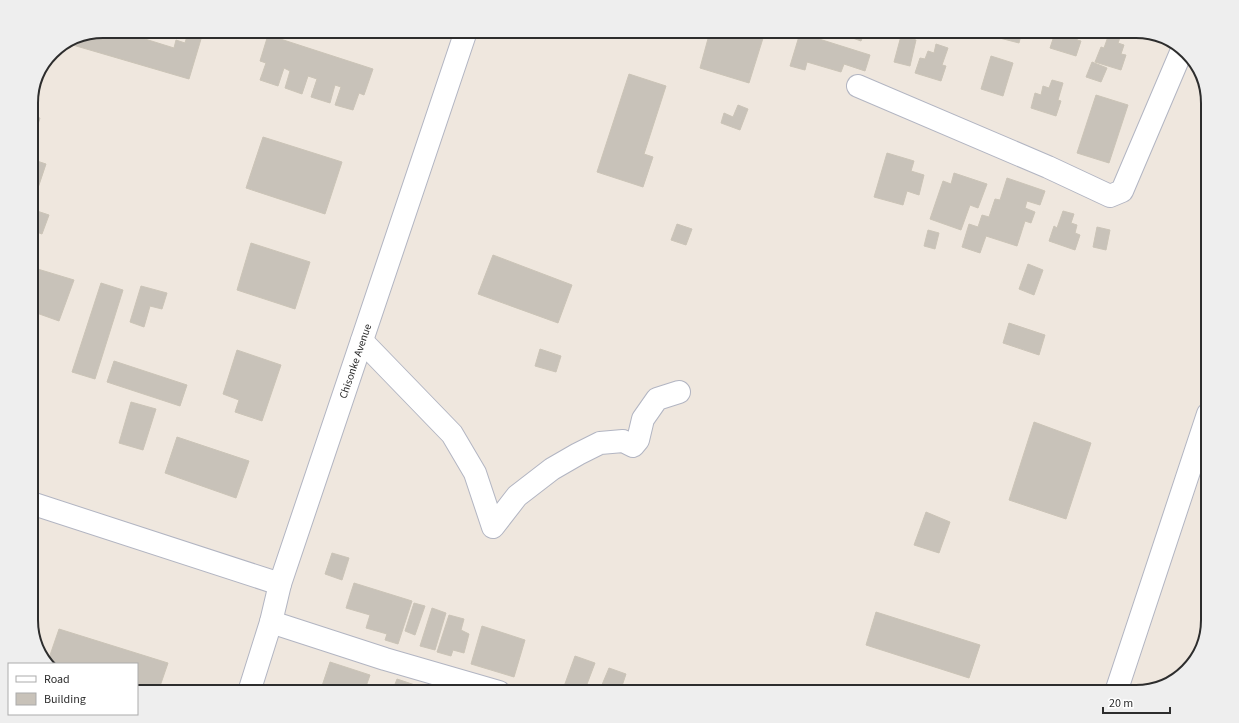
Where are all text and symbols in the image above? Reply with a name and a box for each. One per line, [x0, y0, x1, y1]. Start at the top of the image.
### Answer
street label: Chisonke Avenue [336, 321, 375, 401]
legend [8, 663, 138, 715]
text: Road [44, 671, 70, 688]
scale bar [1103, 689, 1170, 715]
text: Building [44, 691, 86, 708]
text: 20 m [1109, 695, 1133, 712]

